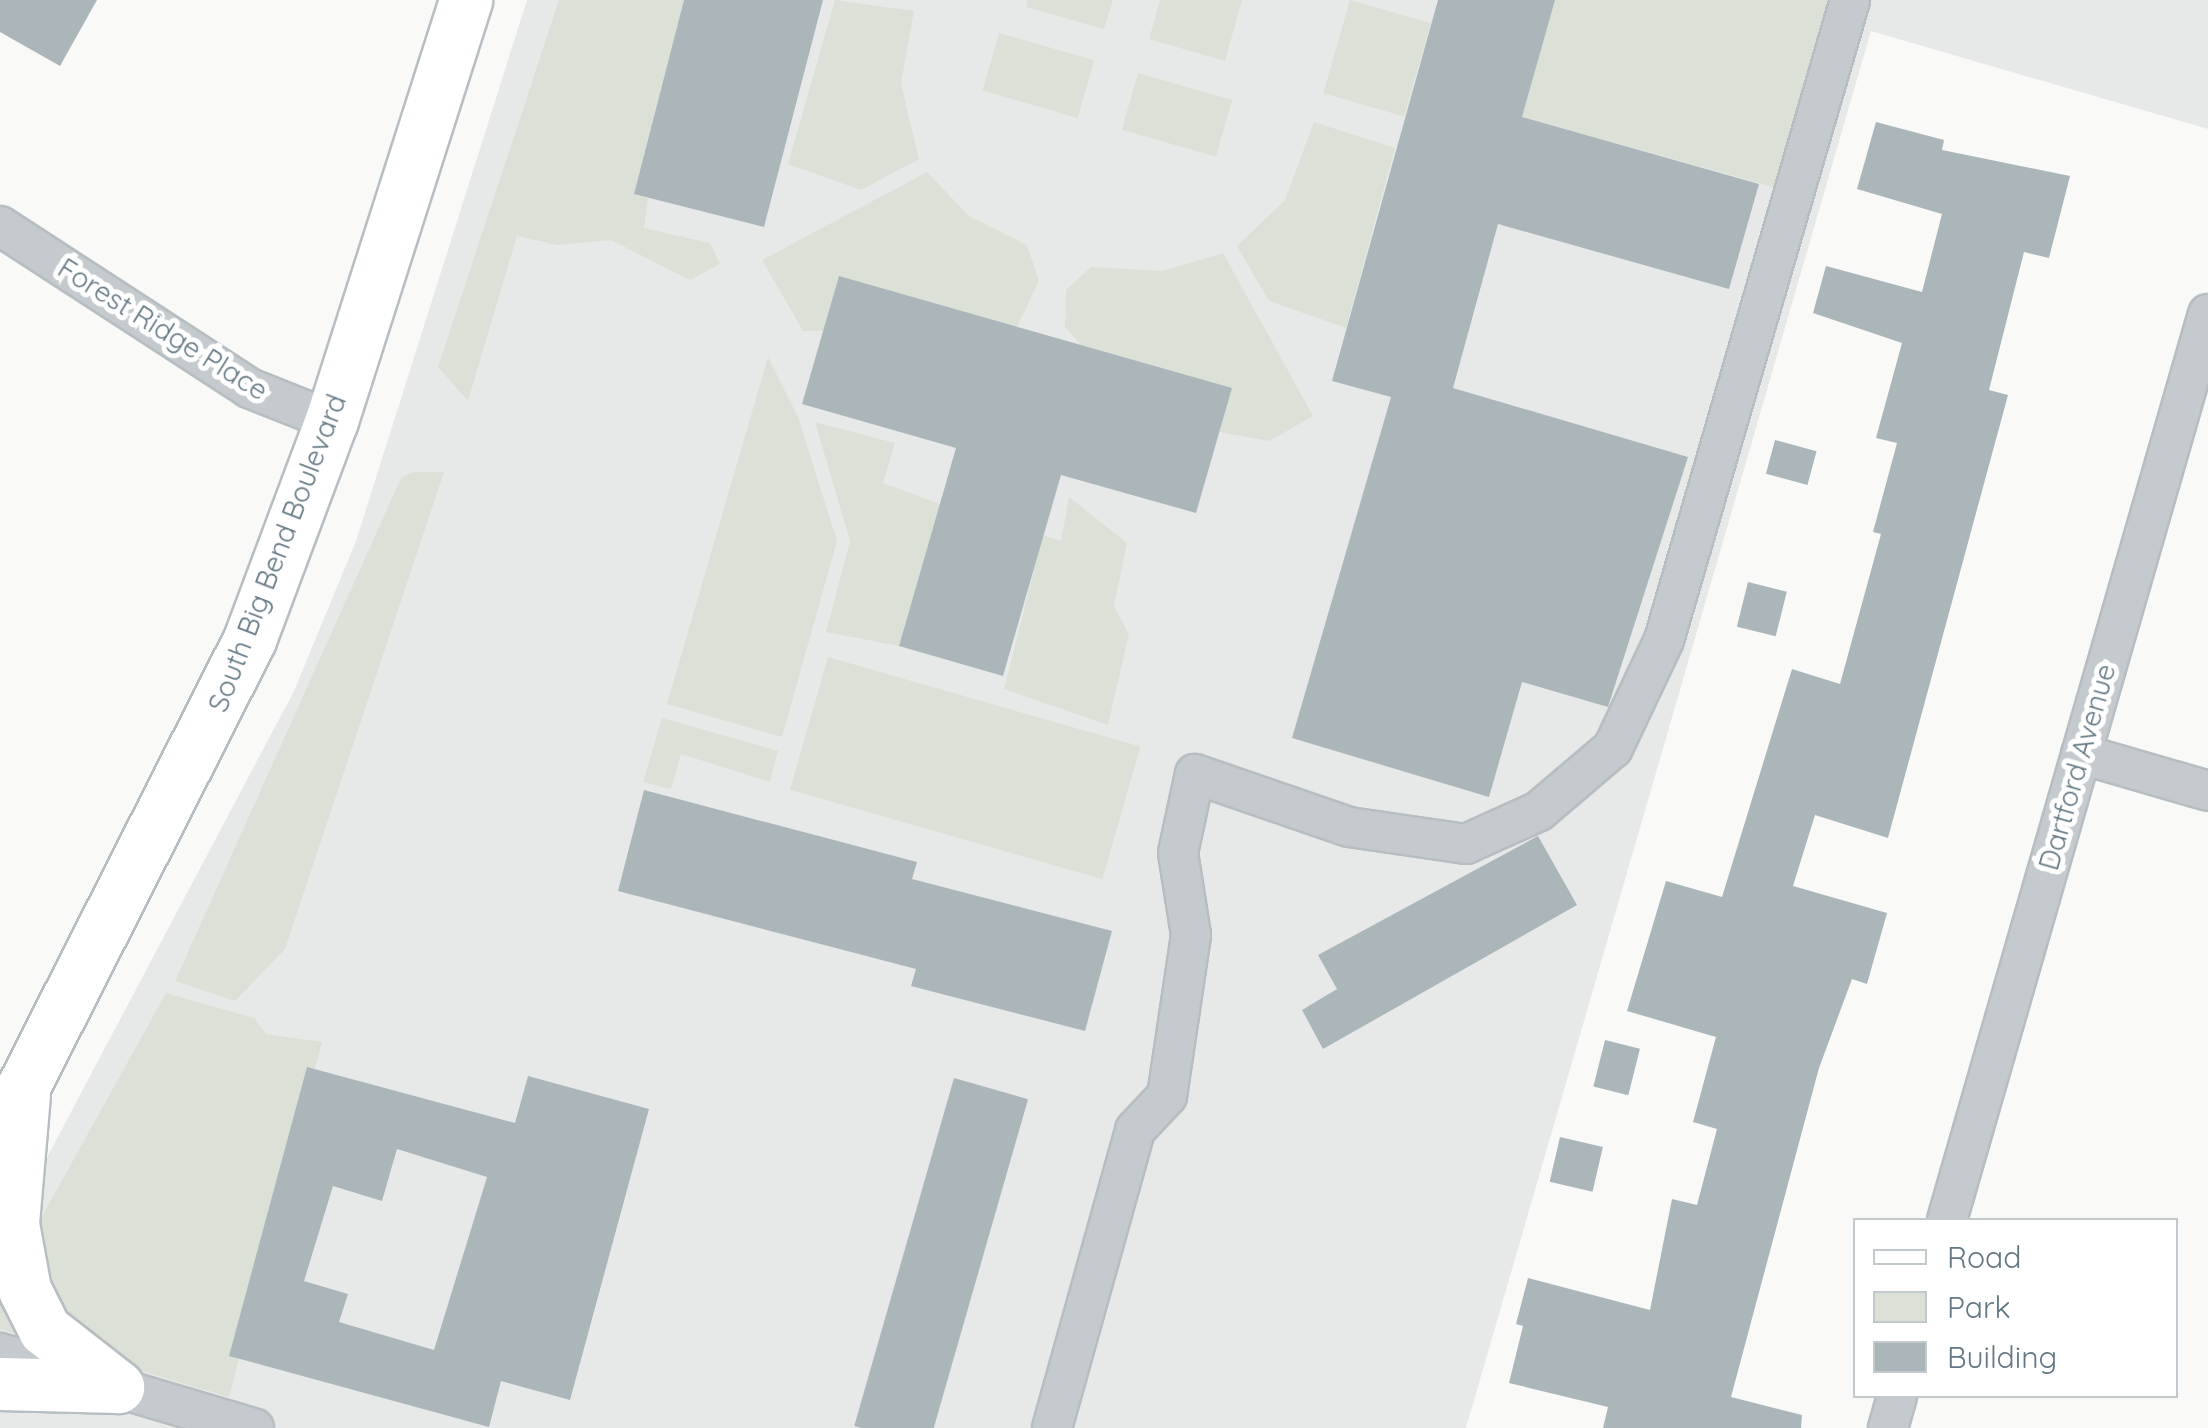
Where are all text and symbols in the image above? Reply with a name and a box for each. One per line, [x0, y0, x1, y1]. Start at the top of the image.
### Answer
street label: Forest Ridge Place [52, 251, 274, 407]
street label: South Big Bend Boulevard [201, 389, 353, 717]
street label: Dartford Avenue [2031, 660, 2123, 874]
legend [1853, 1218, 2178, 1398]
text: Road [1947, 1238, 2021, 1276]
text: Park [1947, 1288, 2011, 1326]
text: Building [1947, 1338, 2057, 1376]

